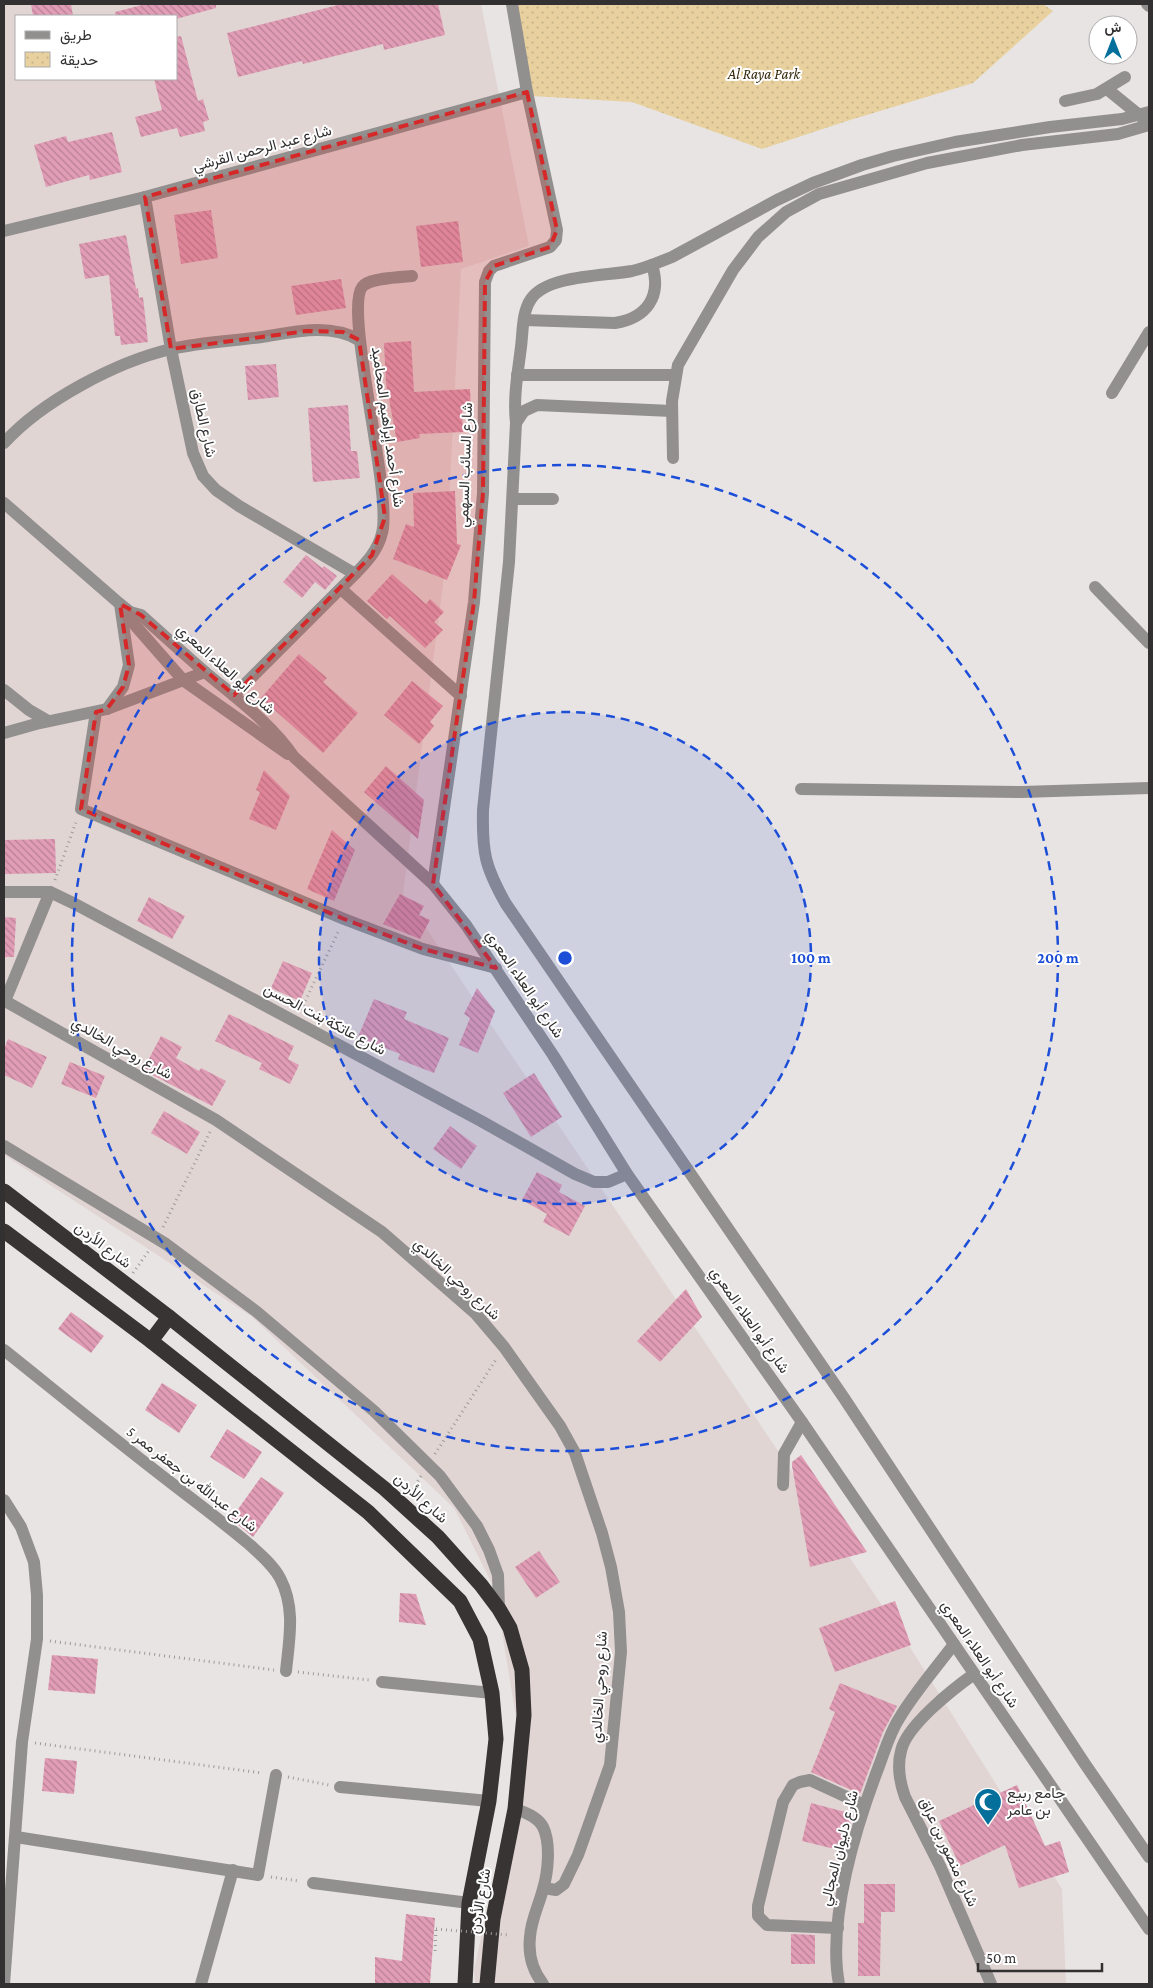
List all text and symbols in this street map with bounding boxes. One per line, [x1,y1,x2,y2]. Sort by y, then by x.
legend [15,15,178,80]
north arrow [1088,15,1138,65]
text: ش [1105,19,1122,36]
text: طريق [60,27,92,45]
text: حديقة [60,52,98,69]
park label: Al Raya Park [727,66,802,83]
street label: شارع عبد الرحمن القرشي [191,122,335,179]
street label: شارع أحمد إبراهيم المحاميد [366,346,407,509]
street label: شارع الطارق [185,387,220,460]
street label: شارع السائب السهمي [455,402,480,528]
street label: شارع أبو العلاء المعري [170,621,278,721]
street label: شارع أبو العلاء المعري [479,927,567,1044]
centre of rings [556,949,574,967]
text: 100 m [791,950,831,966]
text: 200 m [1037,950,1079,966]
street label: شارع عاتكة بنت الحسن [260,980,389,1061]
street label: شارع روحي الخالدي [67,1014,175,1087]
street label: شارع الأردن [70,1218,135,1274]
street label: شارع روحي الخالدي [407,1235,504,1327]
street label: شارع أبو العلاء المعري [703,1264,793,1379]
street label: شارع عبدالله بن جعفر ممر 5 [122,1422,261,1537]
street label: شارع الأردن [389,1469,452,1528]
street label: شارع أبو العلاء المعري [934,1597,1022,1714]
street label: شارع روحي الخالدي [588,1630,615,1744]
place label: جامع ربيع بن عامر [1006,1785,1065,1820]
mosque icon: جامع ربيع بن عامر [973,1787,1003,1826]
street label: شارع دليوان المجالي [817,1788,866,1909]
street label: شارع منصور بن عراق [914,1795,981,1910]
street label: شارع الأردن [465,1867,497,1936]
scale bar [978,1940,1102,1972]
text: 50 m [986,1950,1016,1966]

